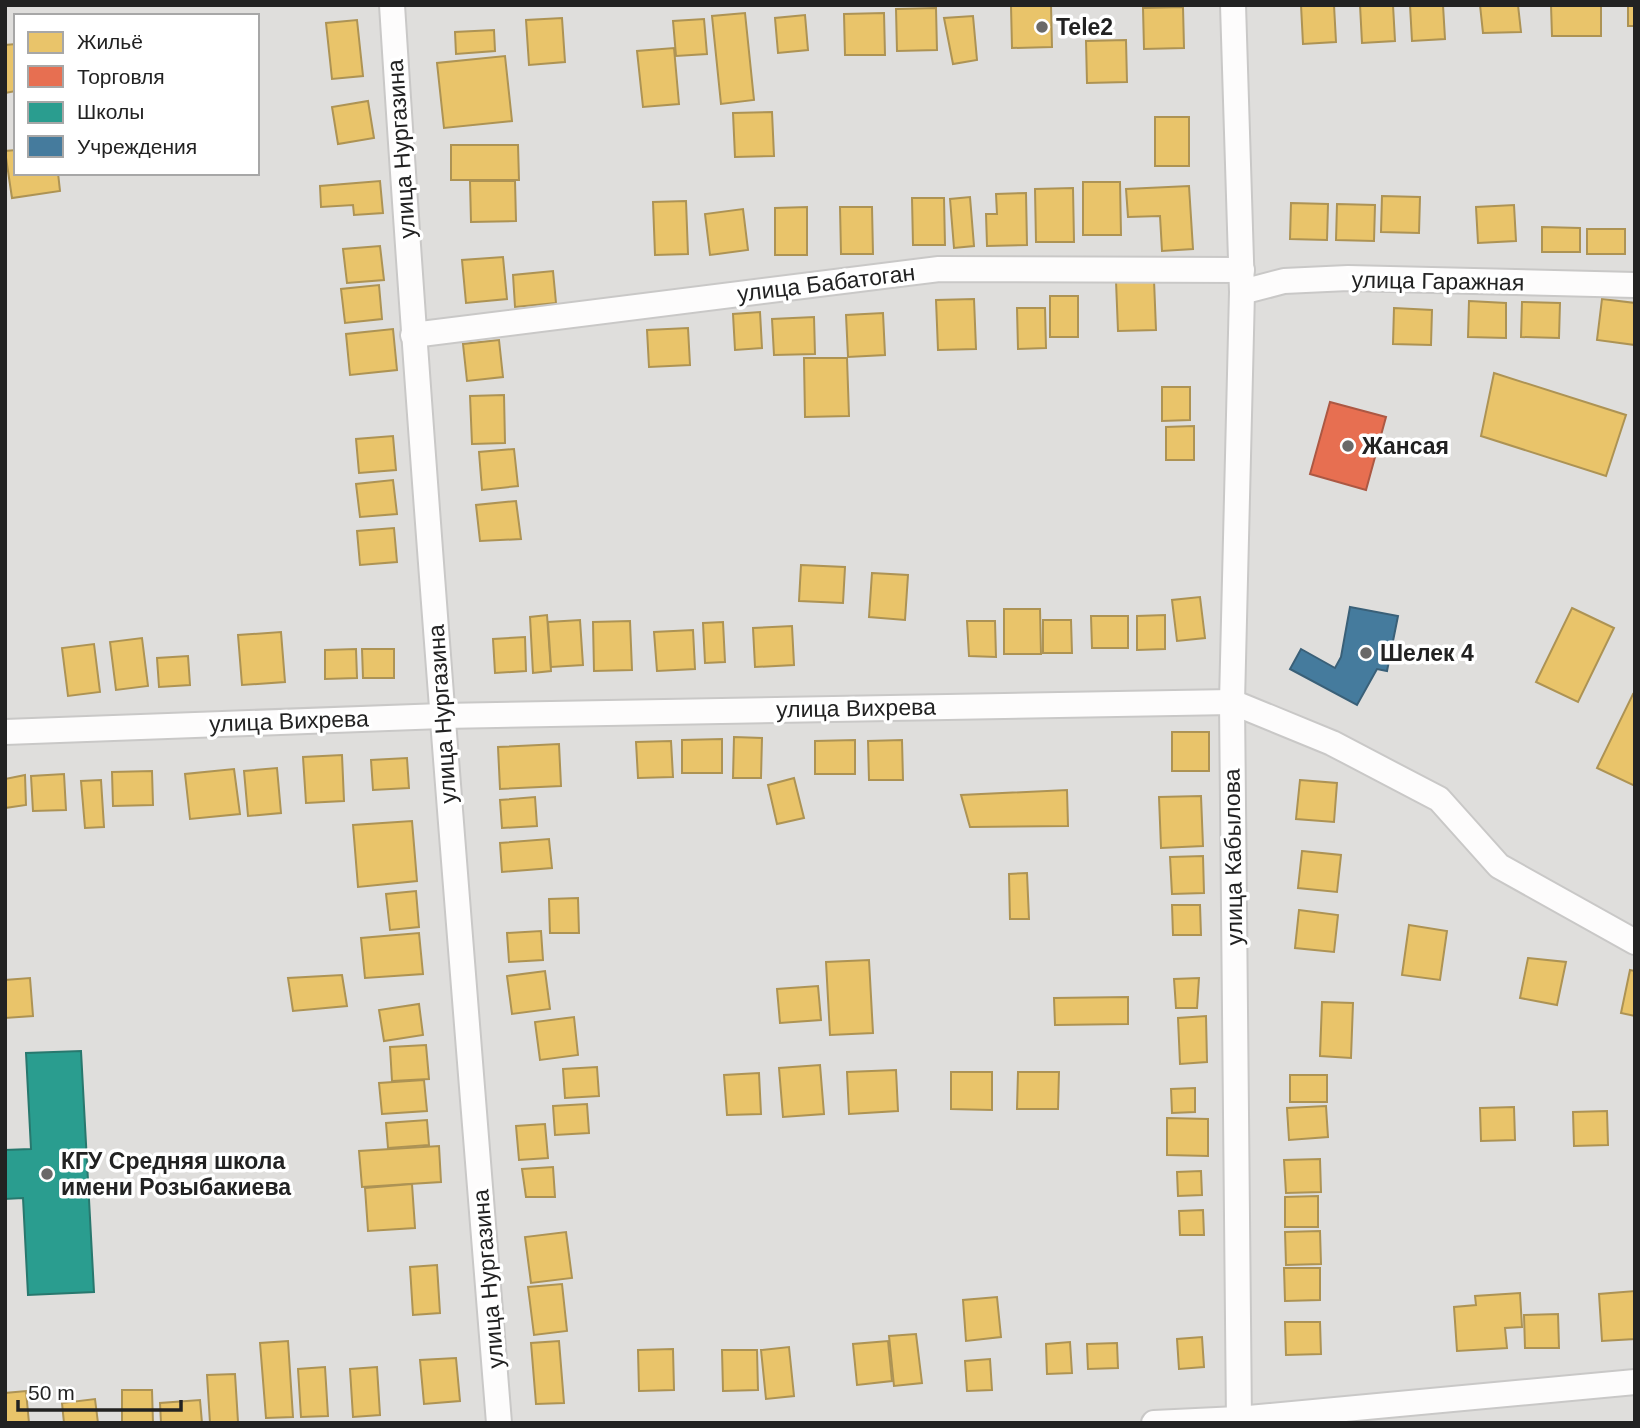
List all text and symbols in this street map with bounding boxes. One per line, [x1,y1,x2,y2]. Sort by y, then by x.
legend [14,14,259,175]
place label: Tele2 [1056,14,1113,40]
marker: Tele2 [1034,19,1050,35]
text: Жильё [77,30,143,53]
street label: улица Нургазина [382,58,420,239]
text: Торговля [77,65,165,88]
text: Школы [77,100,144,123]
text: Учреждения [77,135,197,158]
street label: улица Бабатоган [736,259,916,307]
street label: улица Гаражная [1352,266,1524,296]
place label: Жансая [1361,433,1449,459]
marker: Жансая [1340,438,1356,454]
street label: улица Нургазина [423,623,461,804]
place label: Шелек 4 [1380,640,1474,666]
marker: Шелек 4 [1358,645,1374,661]
street label: улица Вихрева [776,694,936,722]
street label: улица Вихрева [209,705,369,737]
street label: улица Кабылова [1218,768,1248,946]
place label: КГУ Средняя школа имени Розыбакиева [61,1148,291,1200]
marker: КГУ Средняя школа имени Розыбакиева [39,1166,55,1182]
street label: улица Нургазина [467,1188,509,1370]
scale bar [18,1368,180,1412]
text: 50 m [28,1381,75,1404]

